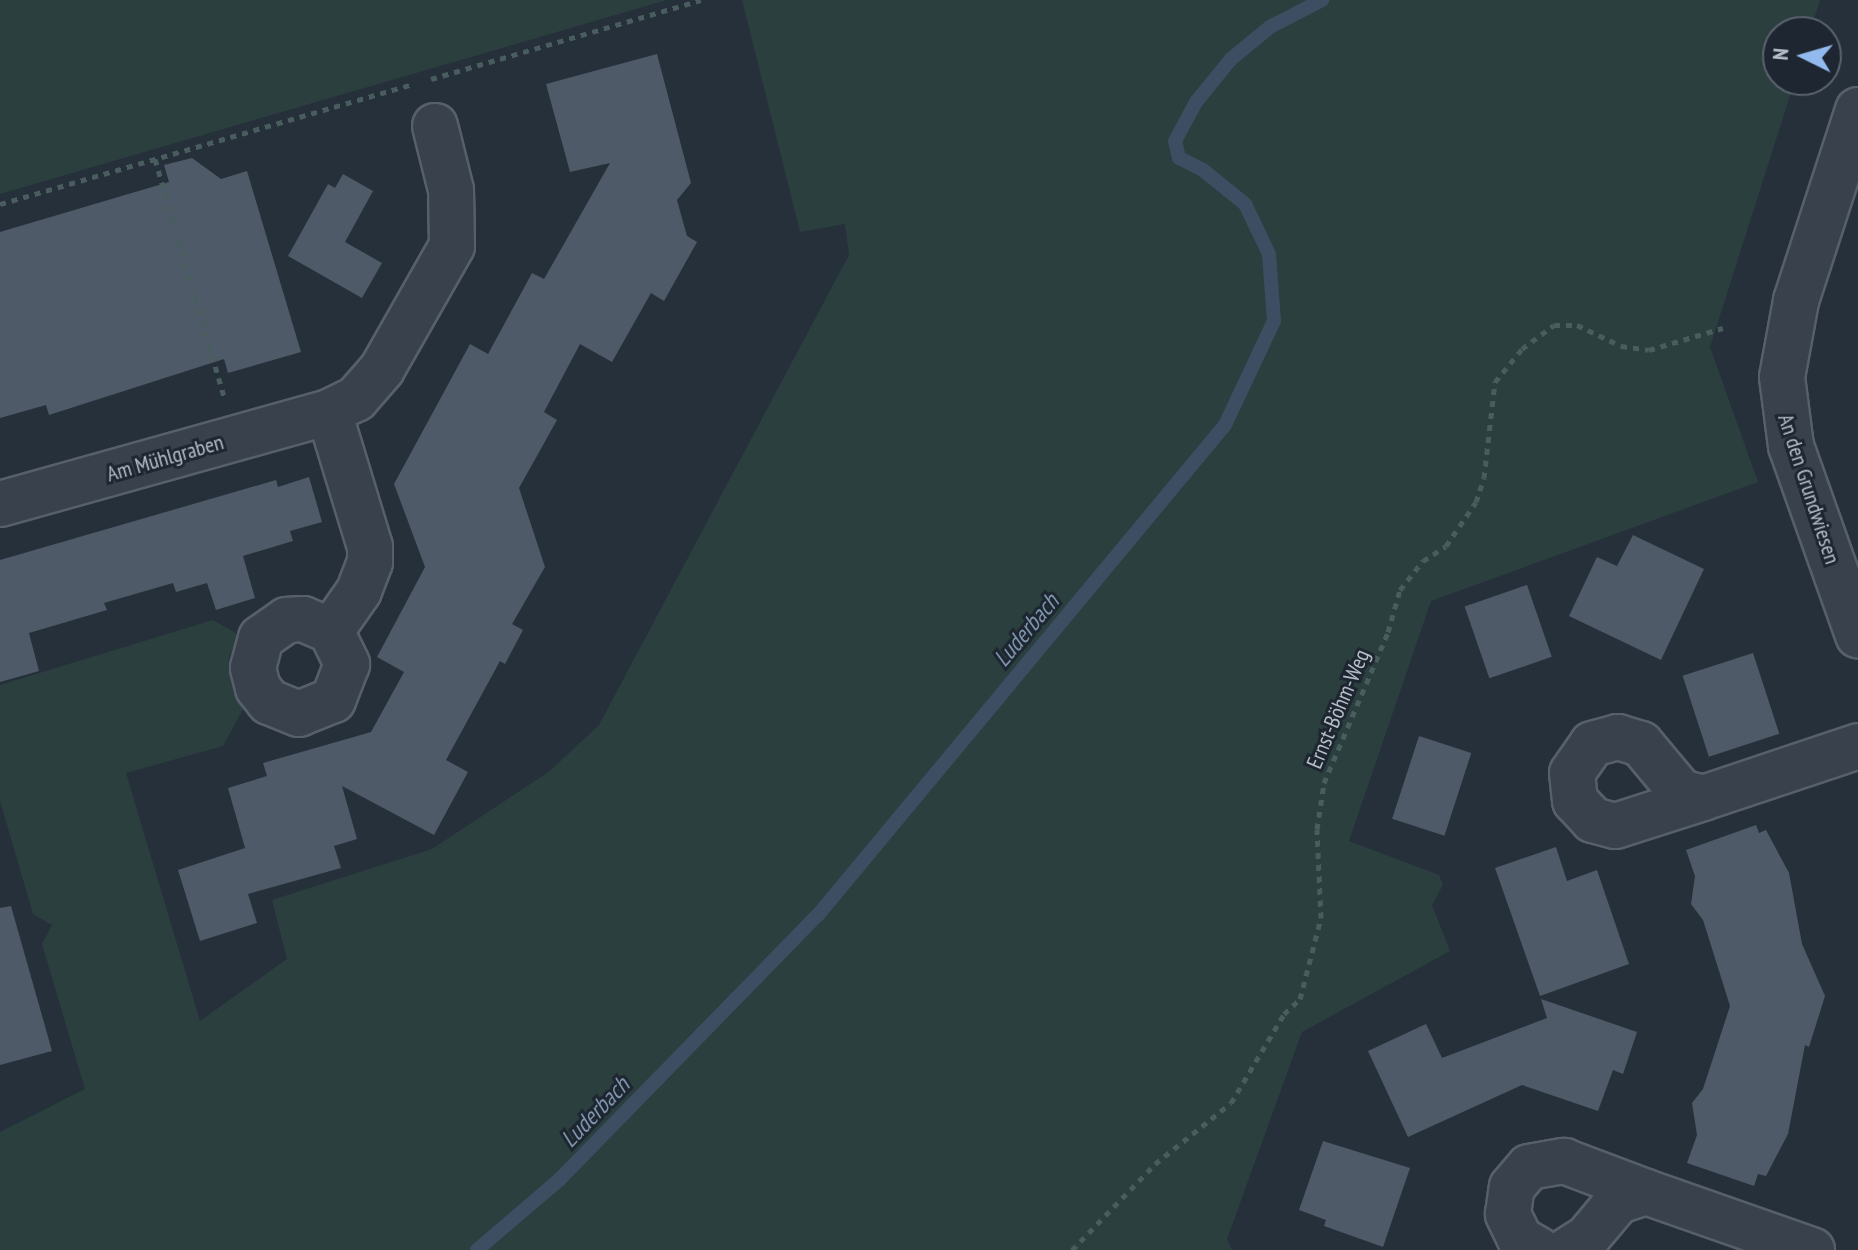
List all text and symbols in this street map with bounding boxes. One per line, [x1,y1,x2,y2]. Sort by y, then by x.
north arrow [1762,16,1842,96]
text: N [1766,47,1795,61]
street label: An den Grundwiesen [1772,411,1846,567]
street label: Am Mühlgraben [104,429,226,487]
water label: Luderbach [987,588,1065,672]
street label: Ernst-Böhm-Weg [1301,645,1375,773]
water label: Luderbach [555,1071,635,1153]

